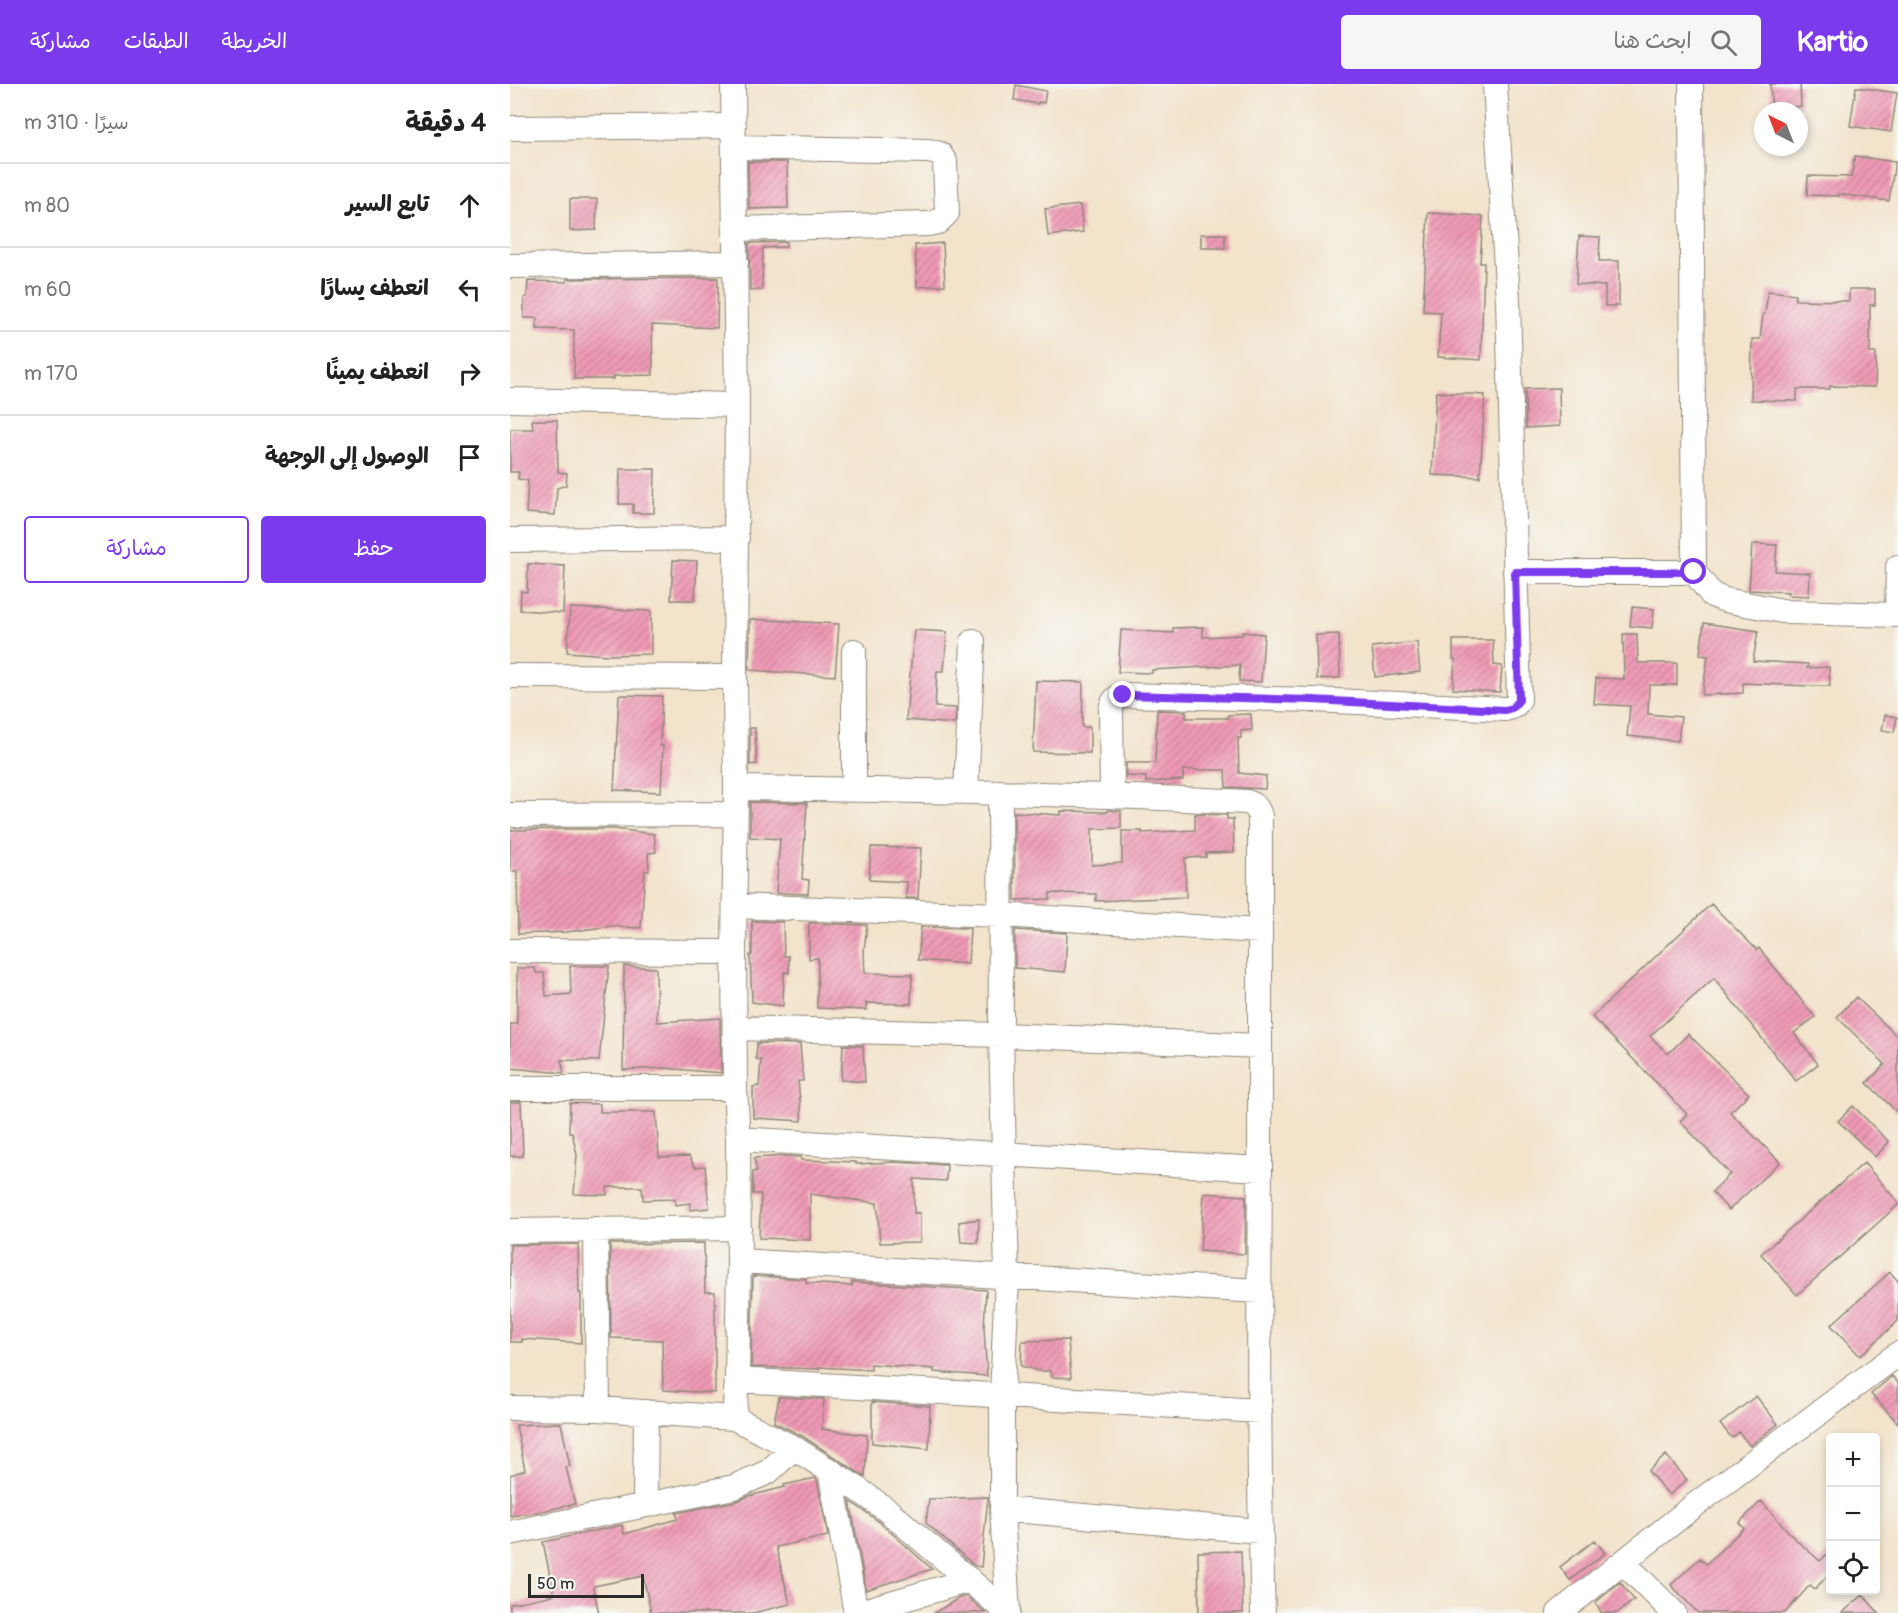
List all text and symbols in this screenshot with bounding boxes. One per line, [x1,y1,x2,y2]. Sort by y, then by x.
search box [1341,15,1761,69]
text: Kartio [1797,25,1868,60]
icon: search [1707,26,1740,59]
text: ابحث هنا [1613,27,1692,55]
text: مشاركة [30,28,91,55]
text: الطبقات [124,28,189,55]
text: الخريطة [222,28,287,55]
north arrow [1754,102,1808,156]
text: 4 دقيقة [405,107,486,139]
text: سيرًا · 310 m [24,110,129,135]
icon: ahead [453,189,486,222]
text: تابع السير [346,190,429,218]
text: 80 m [24,193,70,218]
icon: left [453,273,486,306]
text: انعطف يسارًا [320,274,429,302]
text: 60 m [24,277,71,302]
icon: right [453,357,486,390]
text: انعطف يمينًا [326,358,429,386]
text: 170 m [24,361,78,386]
icon: arrive [453,441,486,474]
text: الوصول إلى الوجهة [265,442,429,470]
button: مشاركة [24,516,249,583]
button: حفظ [261,516,486,583]
route start [1680,558,1706,584]
route end [1109,681,1135,707]
map controls [1826,1433,1880,1595]
button: + [1826,1433,1880,1487]
button: − [1826,1487,1880,1541]
button: locate [1826,1541,1880,1595]
scale bar [528,1571,644,1598]
text: 50 m [537,1574,574,1594]

